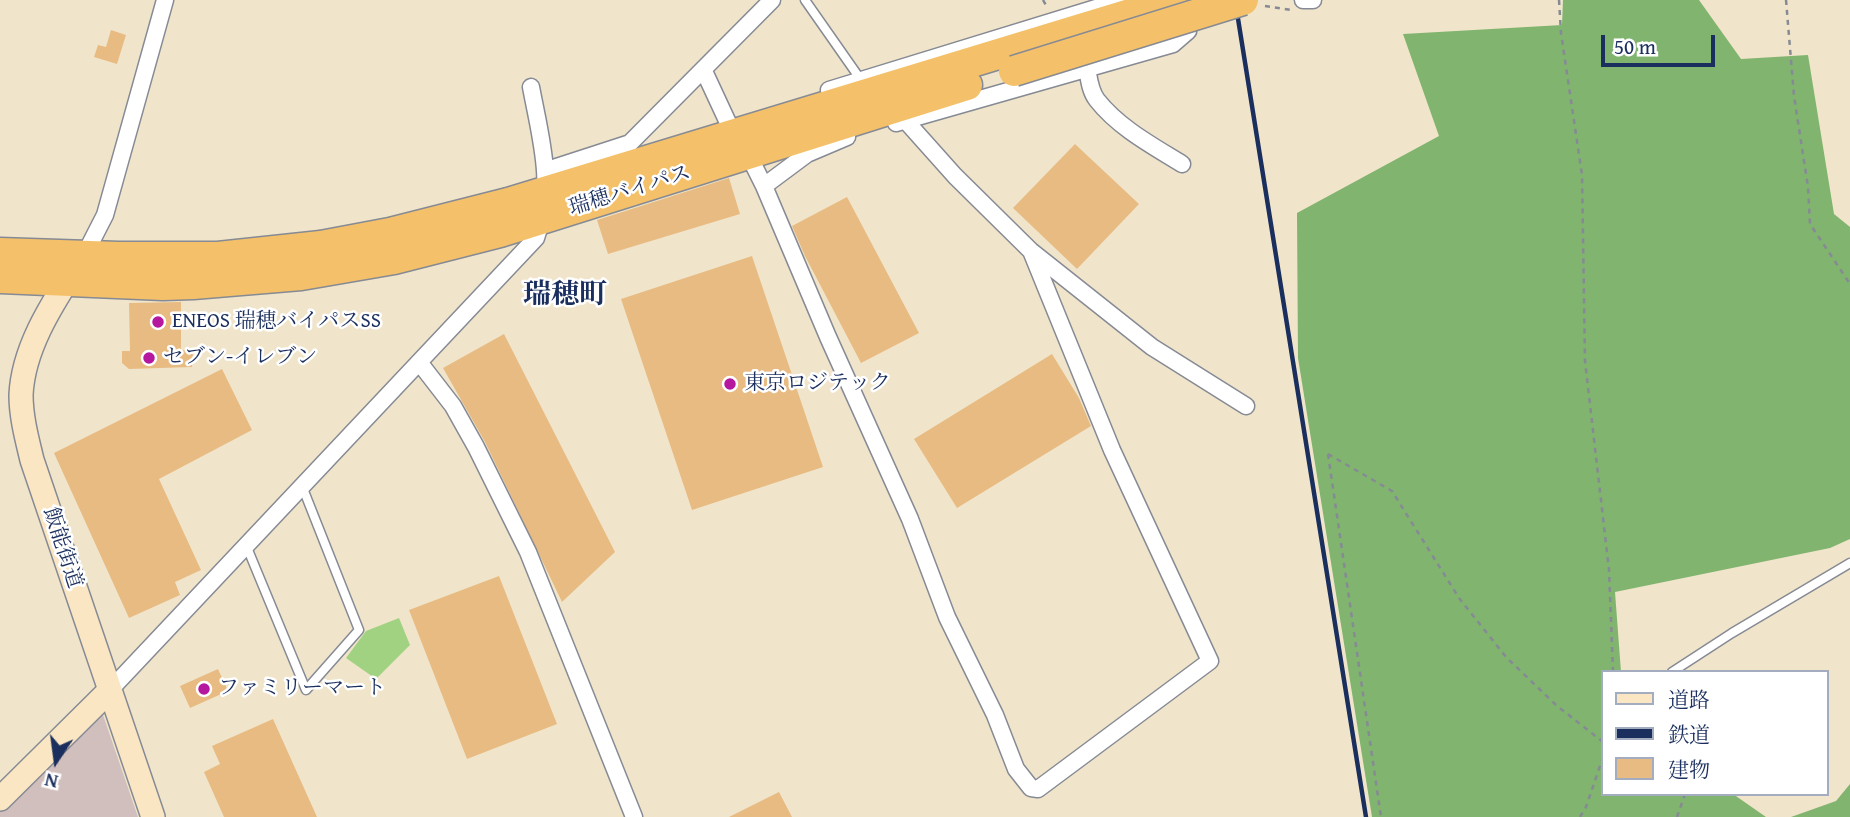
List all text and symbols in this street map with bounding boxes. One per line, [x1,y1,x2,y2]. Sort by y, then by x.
scale bar [1605,21,1719,65]
text: 50 m [1614,31,1656,62]
street label: 瑞穂バイパス [566,161,694,221]
district label: 瑞穂町 [523,279,607,313]
place label: ENEOS 瑞穂バイパスSS [172,309,381,335]
marker: ENEOS 瑞穂バイパスSS [150,314,166,330]
place label: セブン-イレブン [163,345,317,371]
marker: セブン-イレブン [141,350,157,366]
place label: 東京ロジテック [744,371,891,397]
marker: 東京ロジテック [722,376,738,392]
street label: 飯能街道 [37,504,87,592]
legend [1602,670,1829,796]
place label: ファミリーマート [218,676,386,702]
marker: ファミリーマート [196,681,212,697]
text: 道路 [1668,684,1710,715]
text: 鉄道 [1668,719,1710,750]
north arrow [21,726,91,796]
text: 建物 [1668,754,1710,785]
text: N [42,766,61,797]

